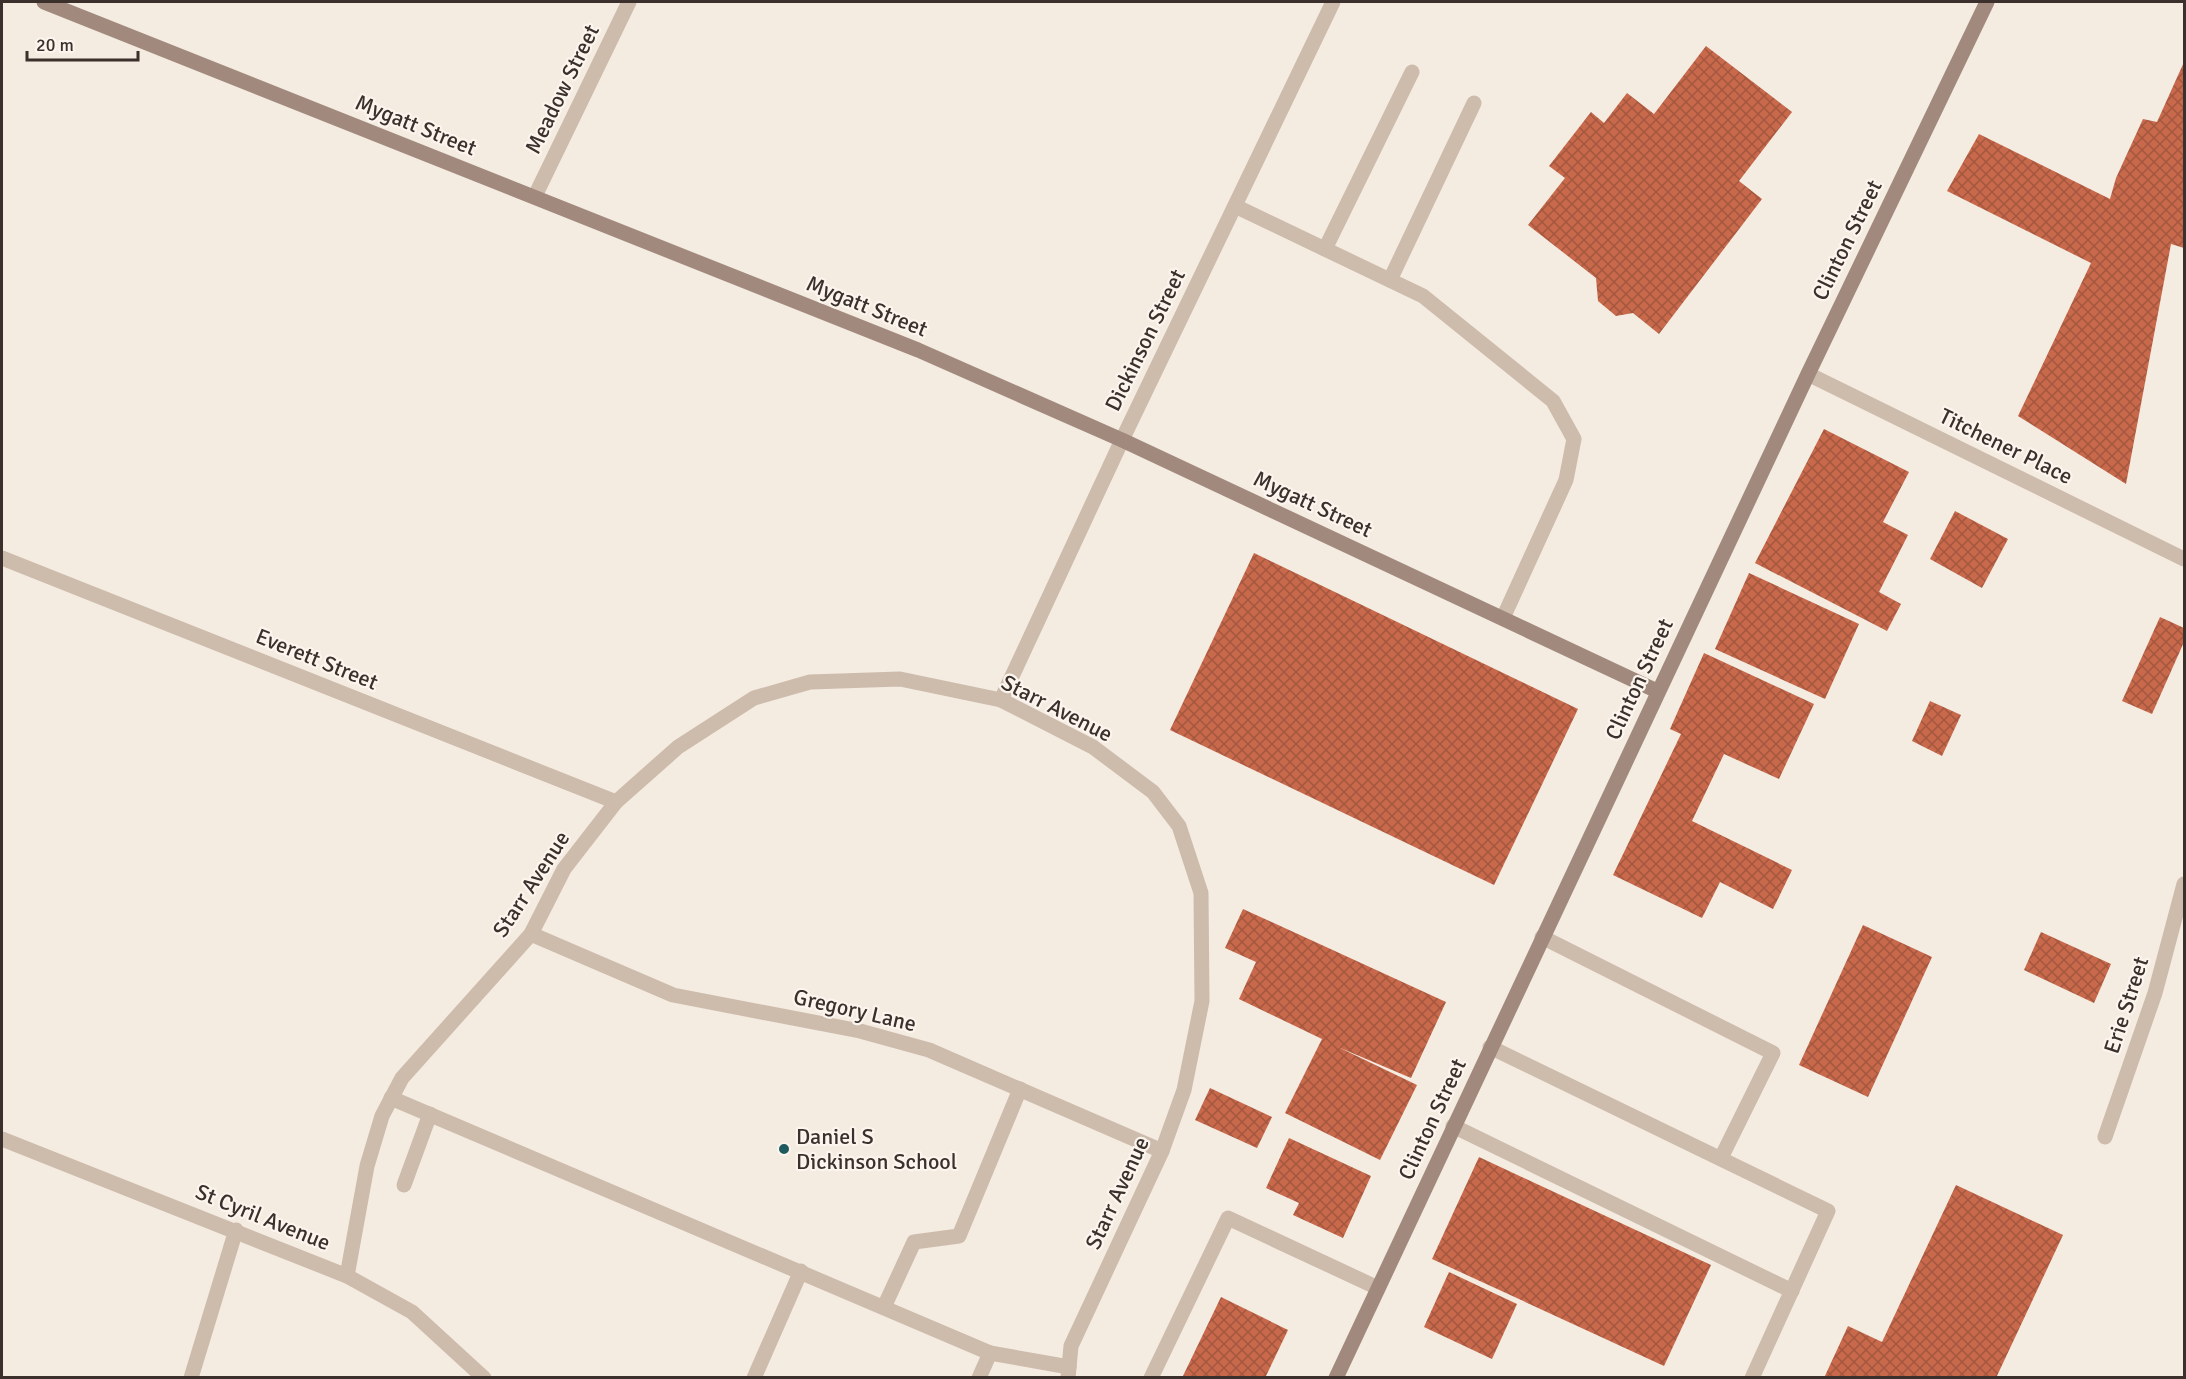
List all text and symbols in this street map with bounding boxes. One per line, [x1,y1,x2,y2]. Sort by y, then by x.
street label: Meadow Street [519,20,605,158]
scale bar [27,24,138,62]
text: 20 m [36,34,74,56]
street label: Mygatt Street [352,89,481,162]
street label: Clinton Street [1806,175,1888,305]
street label: Dickinson Street [1099,264,1191,415]
street label: Mygatt Street [803,270,932,343]
street label: Titchener Place [1935,402,2077,490]
street label: Mygatt Street [1249,465,1377,543]
street label: Clinton Street [1599,614,1679,744]
street label: Everett Street [252,622,382,696]
street label: Starr Avenue [997,669,1117,747]
street label: Starr Avenue [487,826,575,942]
street label: Erie Street [2098,953,2154,1057]
street label: Gregory Lane [791,983,919,1037]
street label: Clinton Street [1392,1054,1472,1184]
place label: Daniel S Dickinson School [796,1123,957,1175]
street label: Starr Avenue [1079,1132,1155,1254]
marker: Daniel S Dickinson School [777,1142,791,1156]
street label: St Cyril Avenue [192,1178,334,1256]

